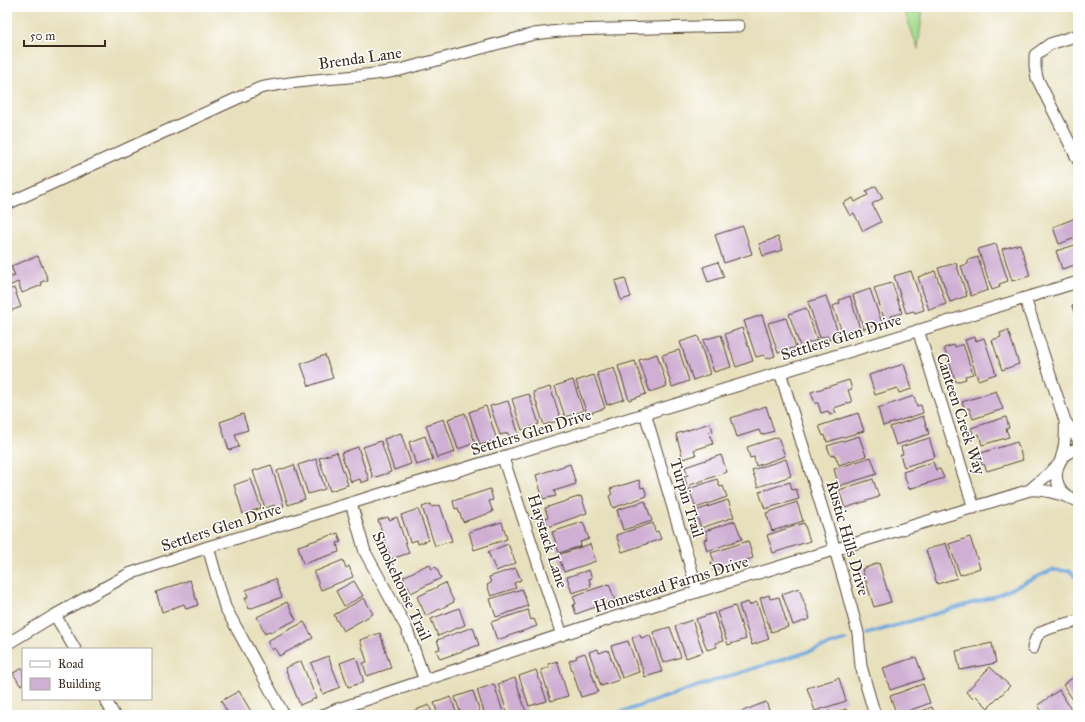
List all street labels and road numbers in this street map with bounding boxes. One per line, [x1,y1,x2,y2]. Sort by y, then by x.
street label: Brenda Lane [317,43,403,73]
street label: Settlers Glen Drive [778,310,904,364]
street label: Canteen Creek Way [932,351,990,478]
street label: Settlers Glen Drive [468,405,594,459]
street label: Turpin Trail [666,456,708,541]
street label: Rustic Hills Drive [822,478,874,598]
street label: Haystack Lane [524,492,572,591]
street label: Settlers Glen Drive [159,499,284,555]
street label: Smokehouse Trail [368,528,436,644]
street label: Homestead Farms Drive [591,551,751,617]

